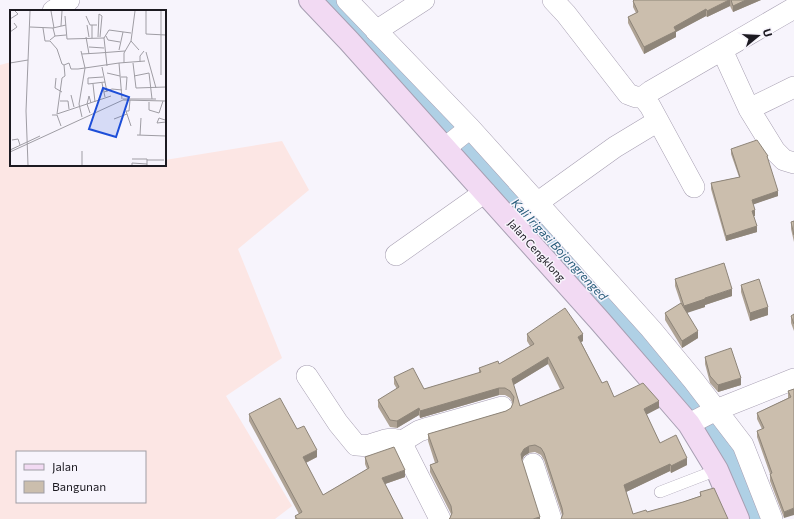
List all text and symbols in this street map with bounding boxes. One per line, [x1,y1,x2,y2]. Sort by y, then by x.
inset map [10,10,166,166]
north arrow [738,16,778,56]
text: U [761,27,775,39]
water label: Kali Irigasi Bojongrenged [509,195,611,303]
street label: Jalan Cengklong [505,216,568,284]
legend [16,451,146,503]
text: Jalan [52,459,78,474]
text: Bangunan [52,479,106,493]

